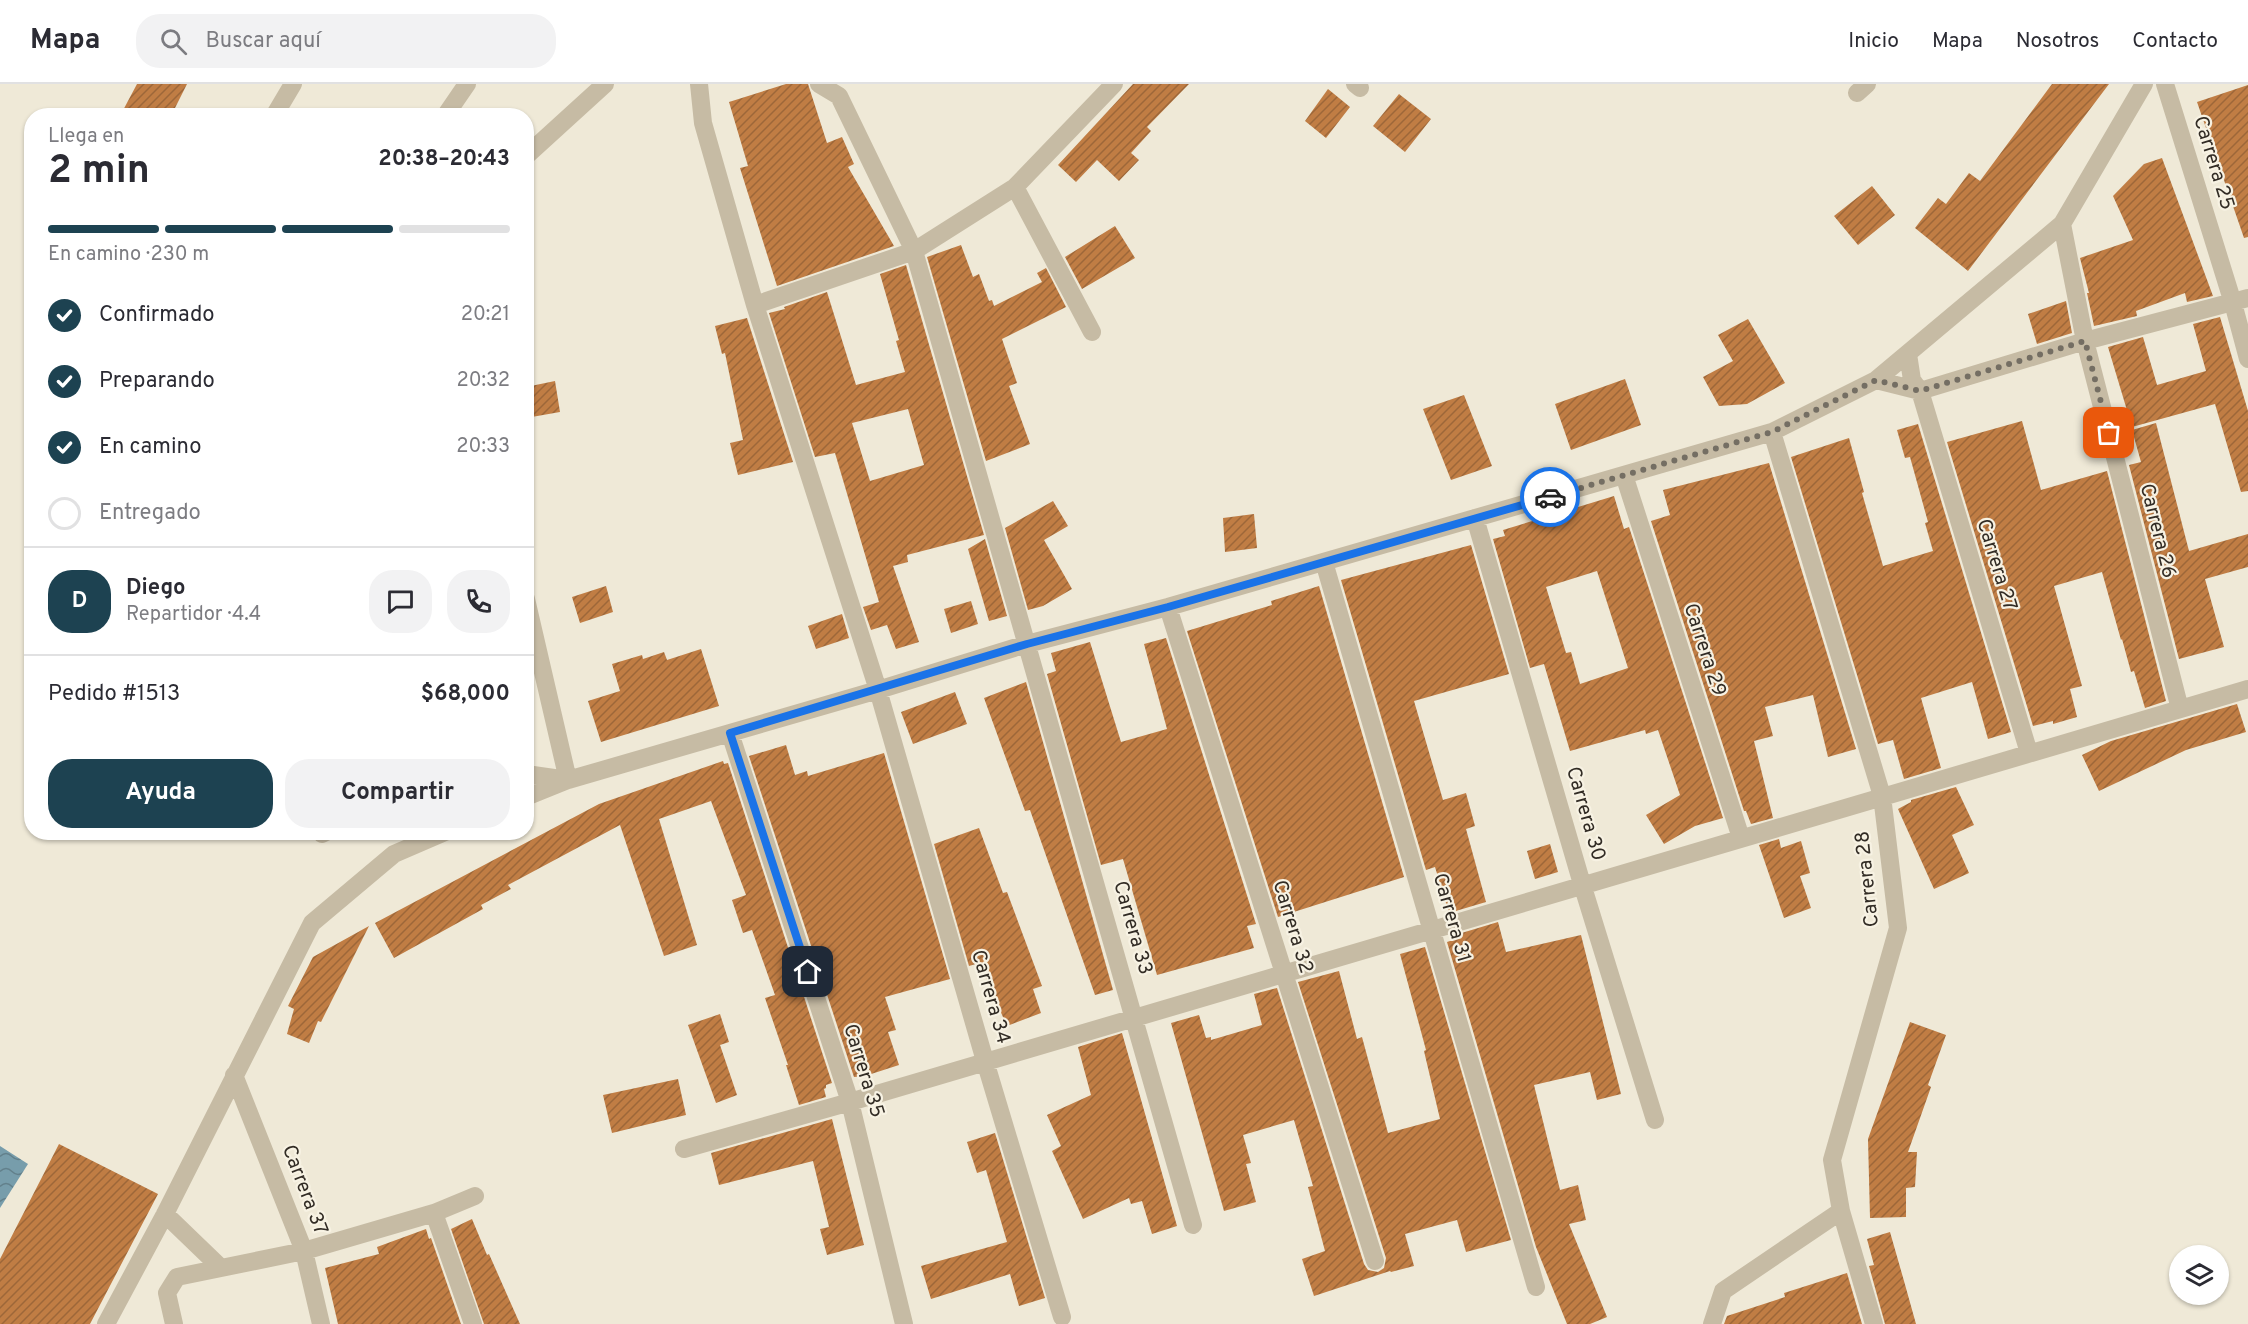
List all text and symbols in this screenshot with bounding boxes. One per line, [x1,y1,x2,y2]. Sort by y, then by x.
search box [136,14,556,68]
text: Mapa [30,23,100,59]
icon: search [157,25,190,58]
text: Buscar aquí [205,28,321,55]
text: Inicio [1848,28,1899,55]
text: Mapa [1932,28,1983,55]
text: Nosotros [2016,28,2099,55]
text: Contacto [2132,28,2218,55]
street label: Carrera 25 [2186,113,2240,213]
text: Llega en [48,124,124,150]
text: 20:38–20:43 [378,146,510,173]
text: 2 min [48,148,150,197]
text: En camino · 230 m [48,242,209,268]
icon: check [48,299,81,332]
text: Confirmado [99,302,215,329]
text: 20:21 [461,302,510,328]
icon: check [48,365,81,398]
text: Preparando [99,368,215,395]
text: 20:32 [457,368,510,394]
pin [2083,407,2134,458]
icon: bag [2092,416,2125,449]
icon: check [48,431,81,464]
text: En camino [99,434,201,461]
text: 20:33 [456,434,510,460]
courier [1520,467,1580,527]
icon: car [1534,481,1567,514]
street label: Carrera 26 [2133,481,2181,581]
text: Entregado [99,500,201,527]
street label: Carrera 27 [1970,516,2022,614]
button: chat [369,570,432,633]
button: phone [447,570,510,633]
text: Diego [126,575,185,602]
text: D [72,588,87,615]
street label: Carrera 29 [1677,600,1731,700]
text: Repartidor · 4.4 [126,602,261,628]
text: Pedido #1513 [48,681,180,708]
text: $68,000 [421,681,510,708]
button: Ayuda [48,759,273,828]
button: Compartir [285,759,510,828]
street label: Carrera 30 [1559,764,1611,864]
street label: Carrera 28 [1850,830,1886,928]
street label: Carrera 31 [1426,870,1476,966]
street label: Carrera 32 [1266,877,1318,977]
street label: Carrera 33 [1106,878,1158,978]
pin [782,946,833,997]
street label: Carrera 34 [964,947,1016,1047]
icon: home [791,955,824,988]
street label: Carrera 35 [836,1021,890,1121]
street label: Carrera 37 [275,1141,333,1239]
map controls [2169,1245,2229,1305]
button: layers [2169,1245,2229,1305]

